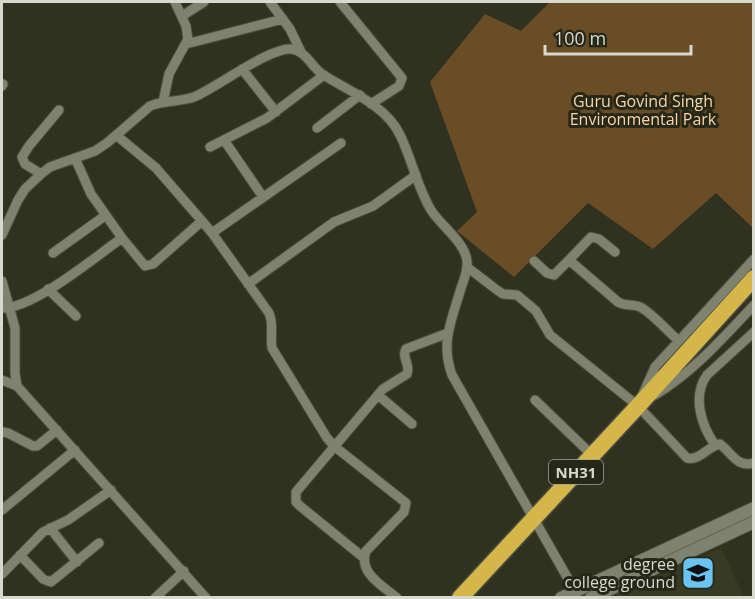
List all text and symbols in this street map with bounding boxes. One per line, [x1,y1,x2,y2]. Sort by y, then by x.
scale bar [545,18,690,56]
text: 100 m [554,26,606,50]
park label: Guru Govind Singh Environmental Park [570,90,717,130]
road number: NH31 [549,460,603,484]
place label: degree college ground [565,553,675,593]
school or university icon: degree college ground [680,555,716,591]

